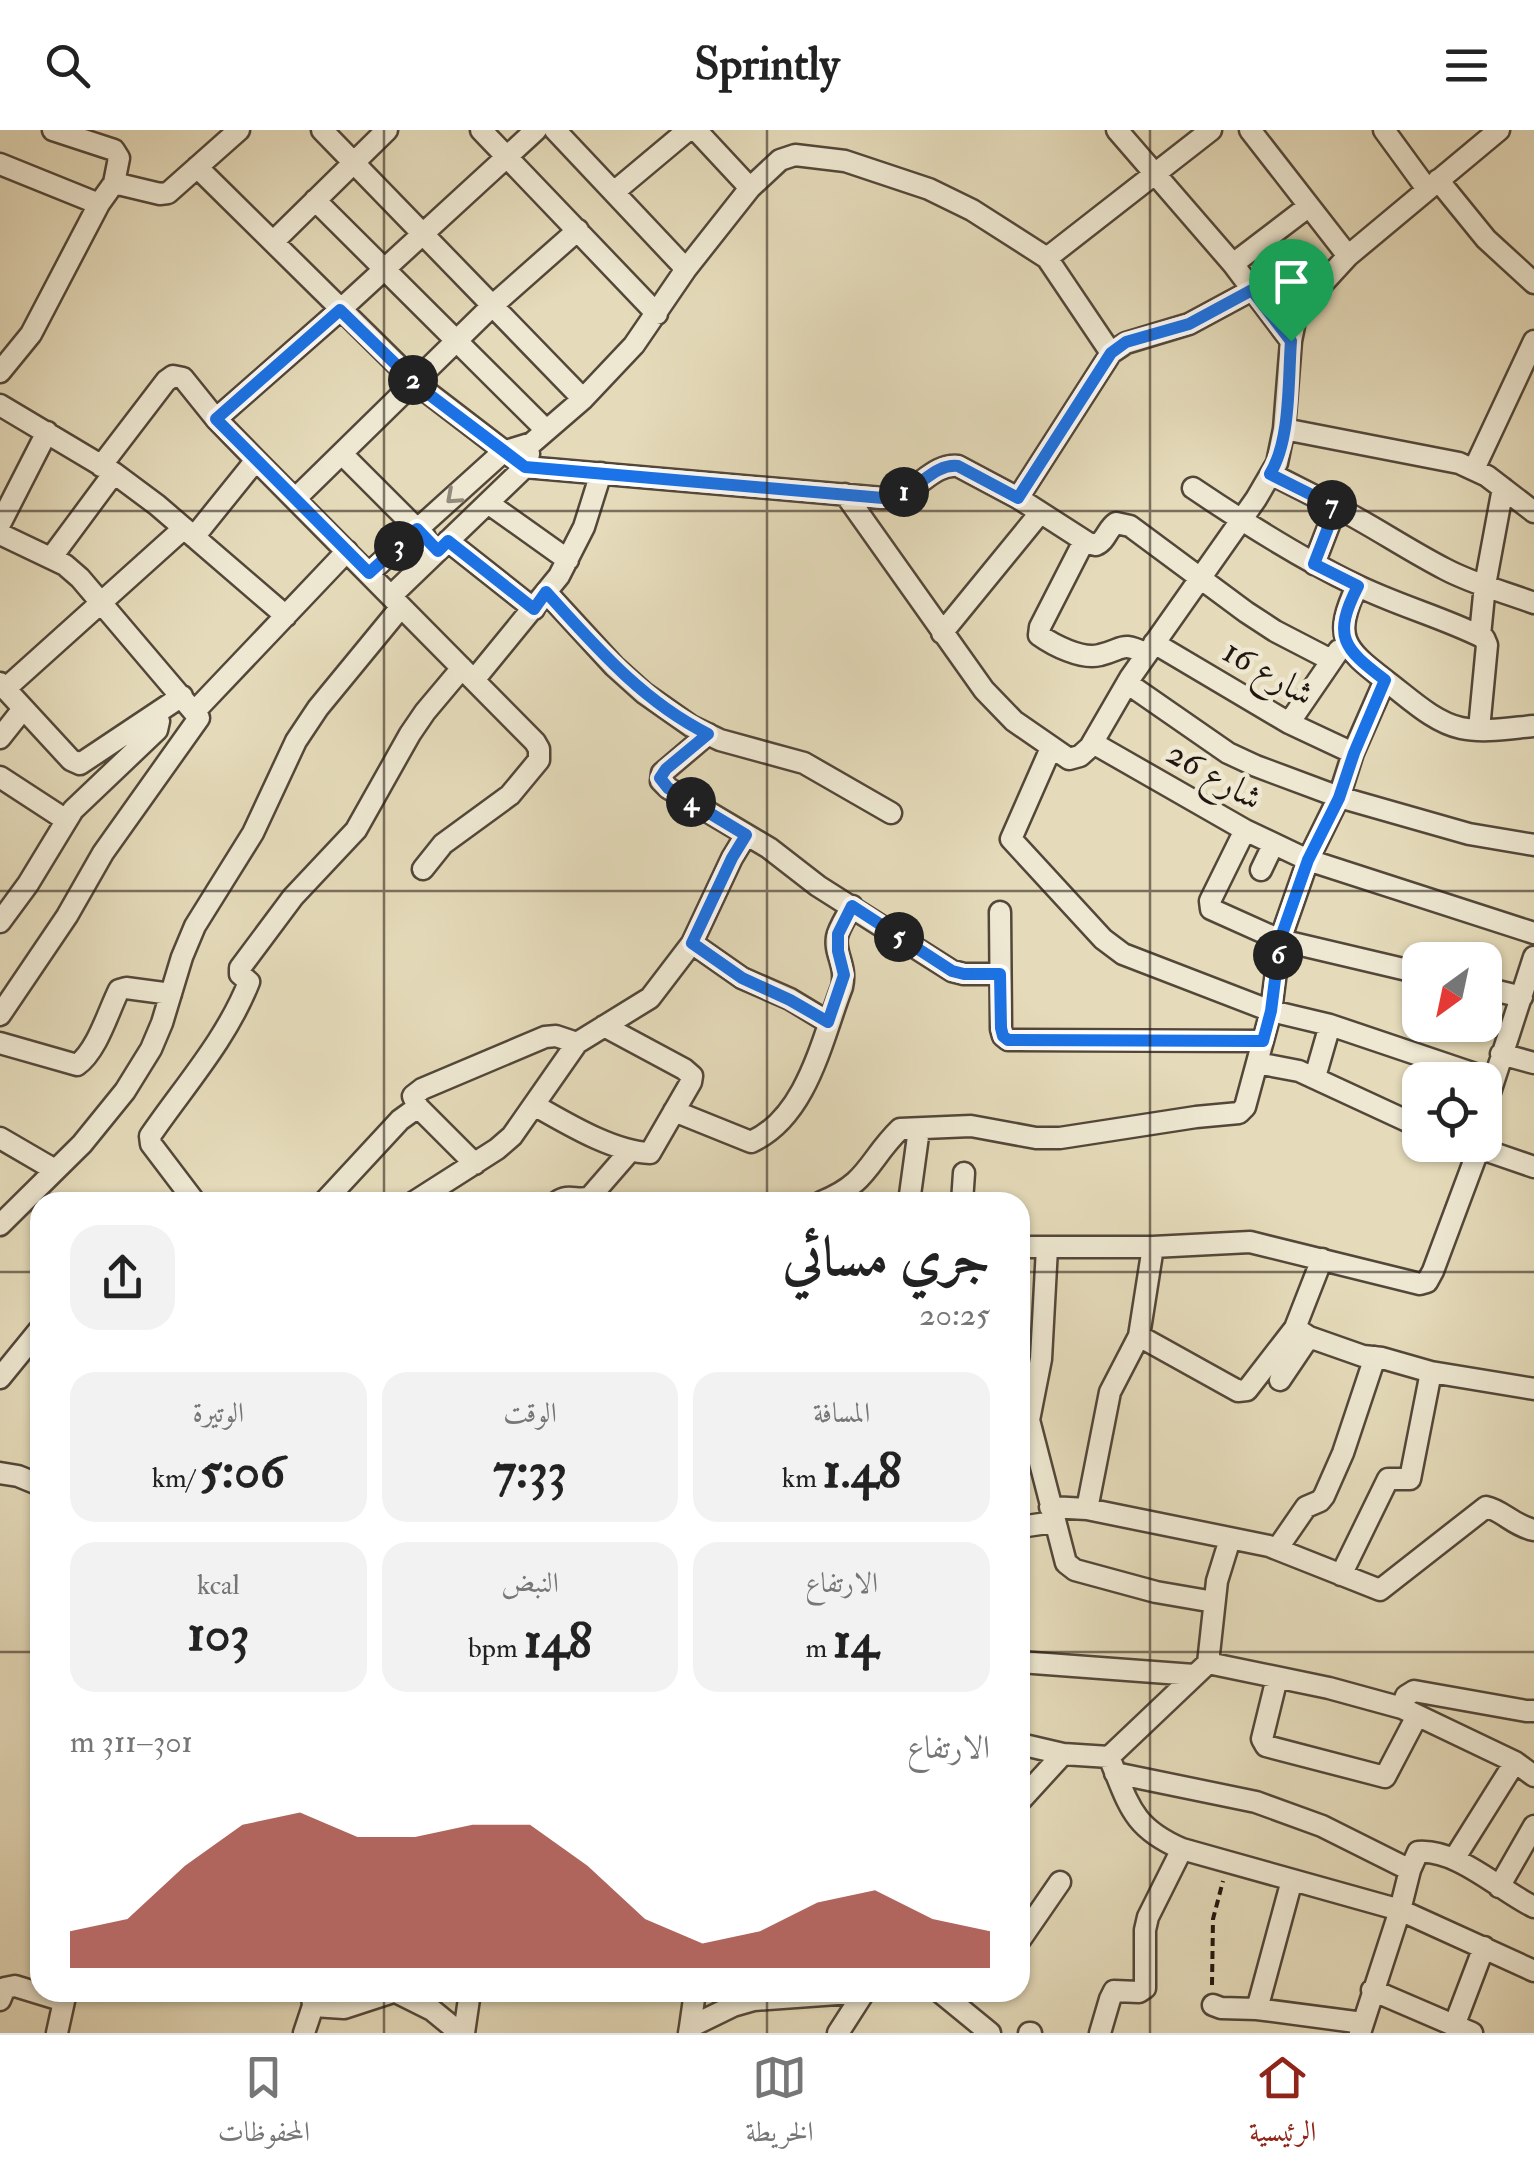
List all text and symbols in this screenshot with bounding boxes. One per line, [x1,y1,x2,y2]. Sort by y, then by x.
text: Sprintly [694,37,840,93]
icon: search [40,38,95,93]
icon: menu [1439,38,1494,93]
pin [1249,239,1334,342]
icon: arrive [1264,254,1319,309]
pin: 2 [388,355,438,405]
text: 2 [406,362,420,397]
pin: 1 [879,467,929,517]
text: 1 [899,474,909,509]
pin: 7 [1307,480,1357,530]
one-way arrow [446,485,465,503]
text: 7 [1326,487,1338,522]
pin: 3 [374,521,424,571]
text: 3 [394,528,404,563]
street label: شارع 16 [1212,629,1322,722]
street label: شارع 26 [1156,731,1270,826]
pin: 4 [666,777,716,827]
text: 4 [683,784,699,819]
pin: 5 [874,912,924,962]
text: 5 [893,919,905,954]
pin: 6 [1253,930,1303,980]
text: 6 [1271,937,1285,972]
north arrow [1402,942,1502,1042]
map controls [1402,942,1502,1162]
button: locate [1402,1062,1502,1162]
text: جري مسائي [783,1223,990,1292]
button: share [70,1225,175,1330]
text: 20:25 [919,1295,990,1335]
text: الوتيرة [193,1396,244,1431]
text: الوقت [503,1396,557,1431]
text: المسافة [813,1396,870,1431]
text: 5:06 [200,1440,285,1503]
text: 7:33 [493,1440,567,1503]
text: 1.48 [823,1440,902,1503]
text: /km [152,1461,200,1496]
text: km [782,1461,823,1496]
text: النبض [501,1566,559,1601]
text: الارتفاع [805,1566,878,1601]
text: kcal [197,1568,240,1603]
text: 103 [187,1603,250,1666]
text: 148 [524,1610,592,1673]
text: 14 [833,1610,878,1673]
text: bpm [468,1631,524,1666]
text: m [805,1631,833,1666]
text: 301–311 m [70,1722,193,1762]
text: الارتفاع [907,1728,990,1768]
tab: المحفوظات [218,2050,310,2159]
tab: الخريطة [745,2050,814,2159]
tab: الرئيسية [1249,2050,1316,2159]

